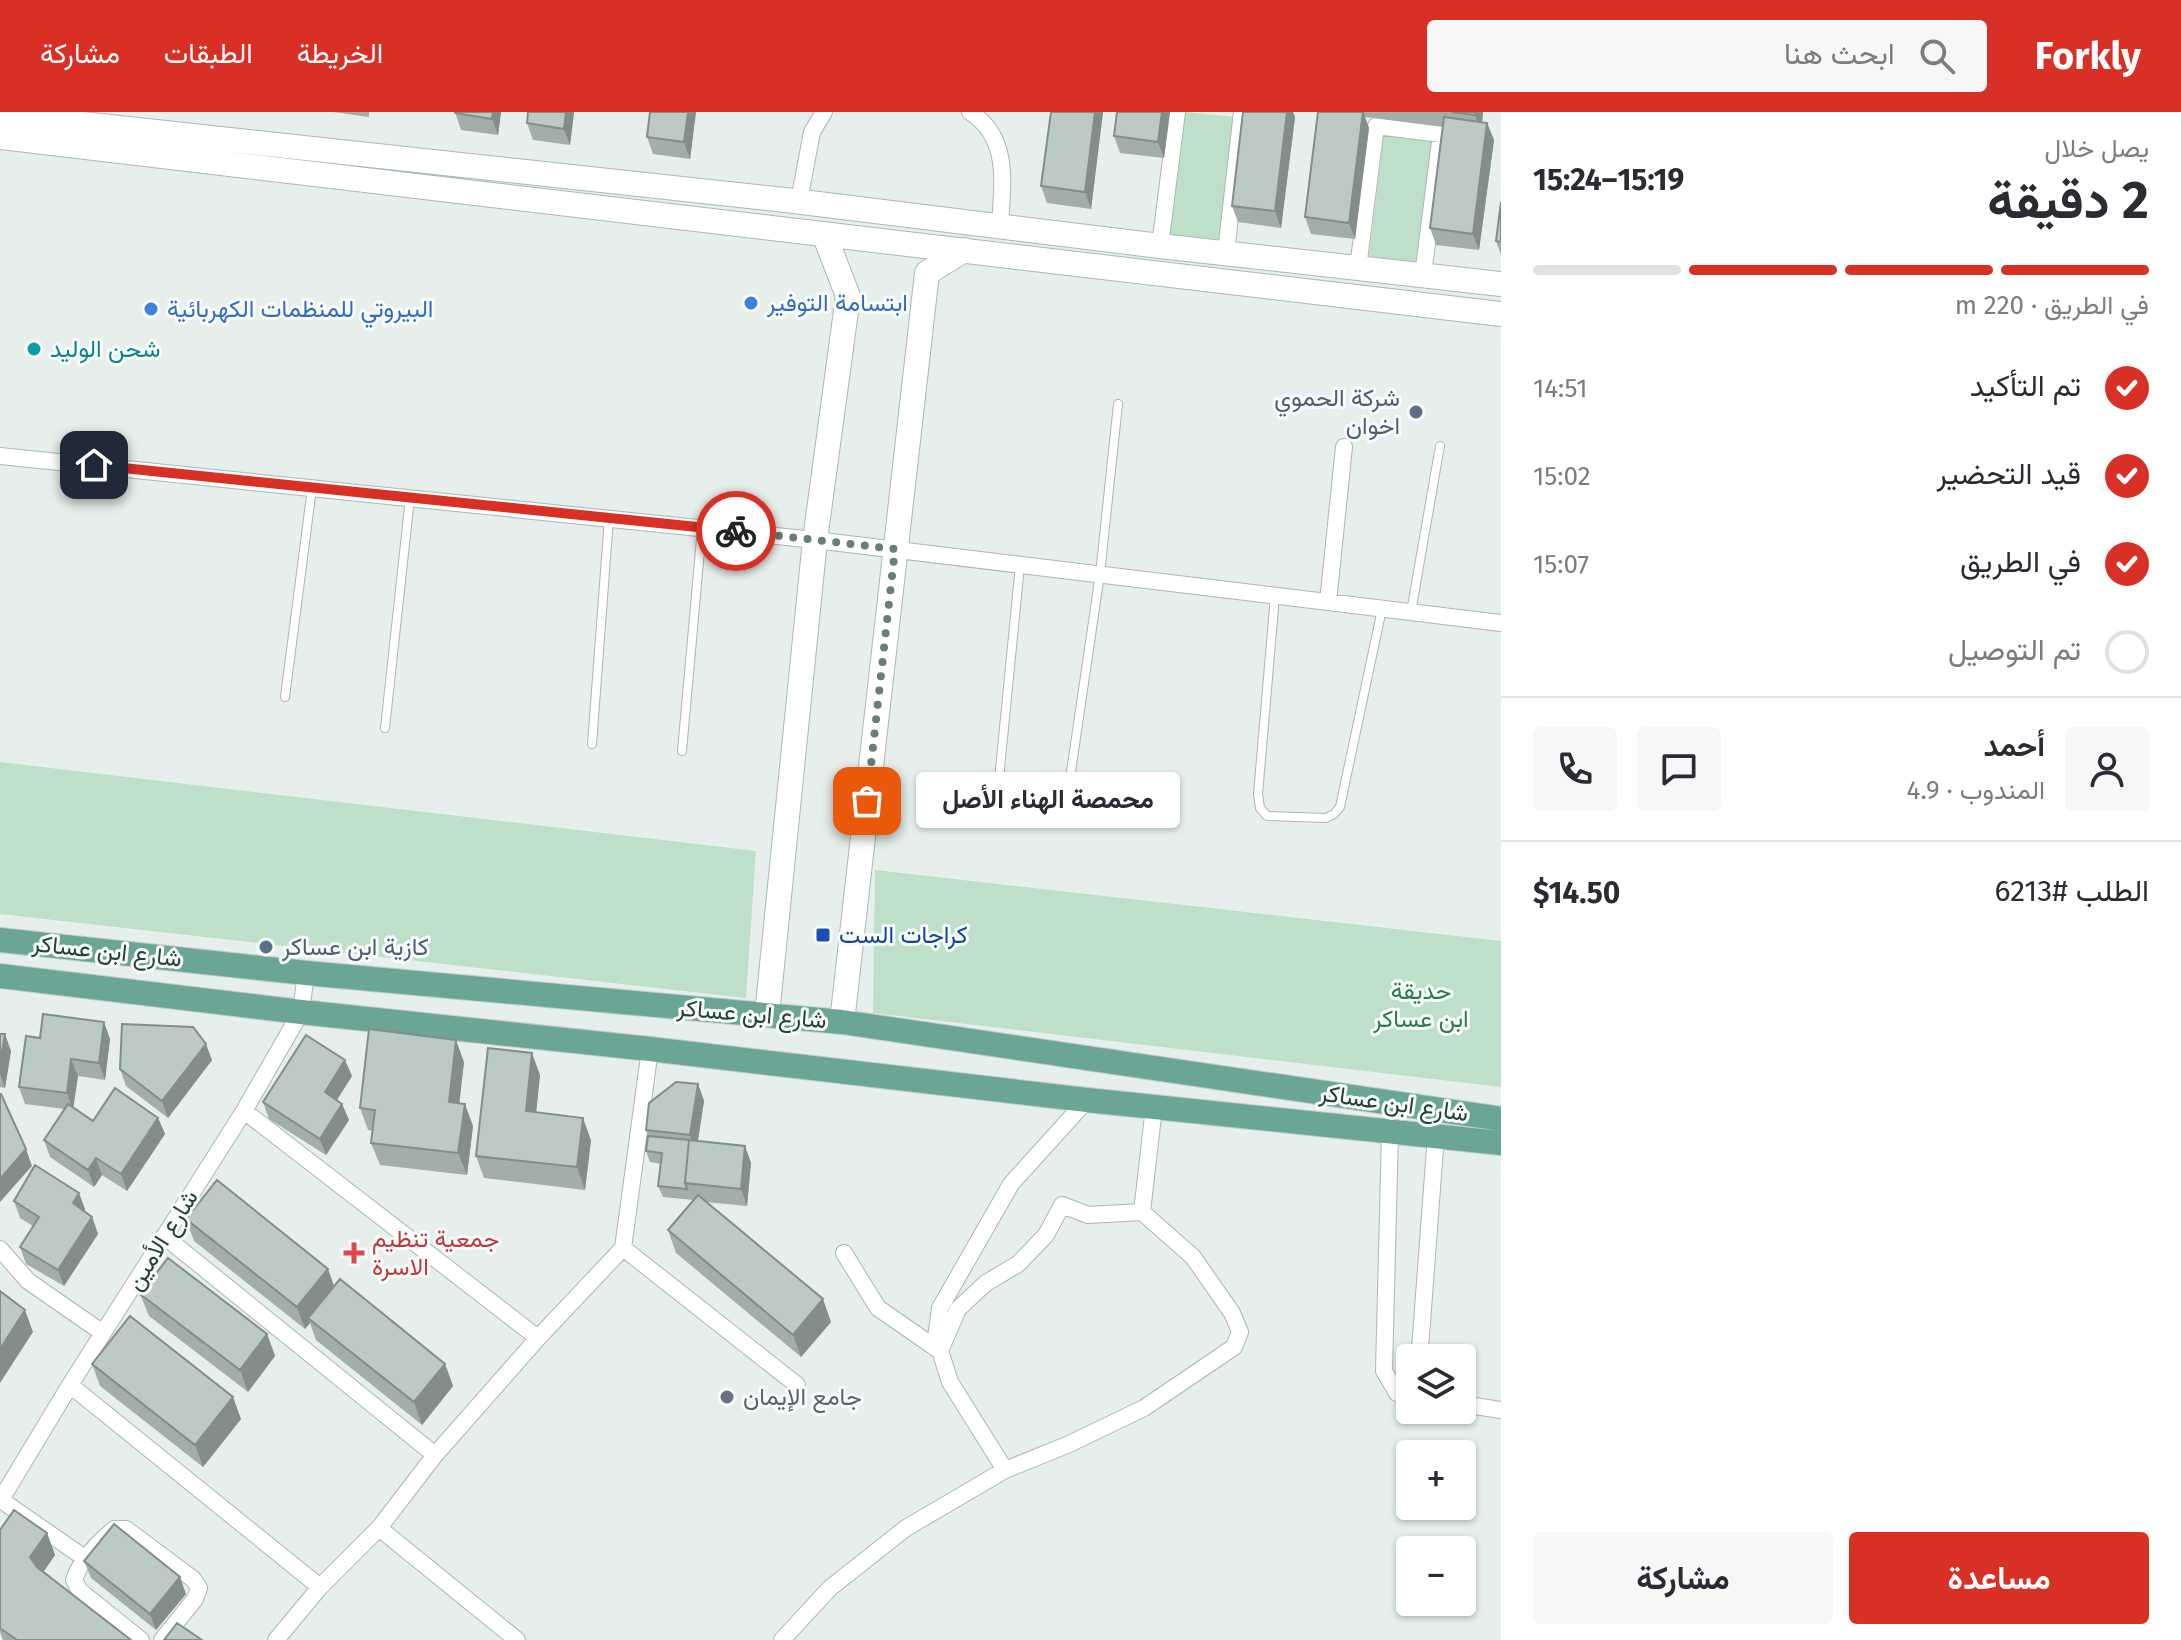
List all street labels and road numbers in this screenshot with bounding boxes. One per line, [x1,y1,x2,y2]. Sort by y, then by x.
street label: شارع ابن عساكر [30,929,183,975]
street label: شارع ابن عساكر [675,993,828,1036]
street label: شارع ابن عساكر [1317,1079,1470,1129]
street label: شارع الأمين [120,1184,206,1297]

